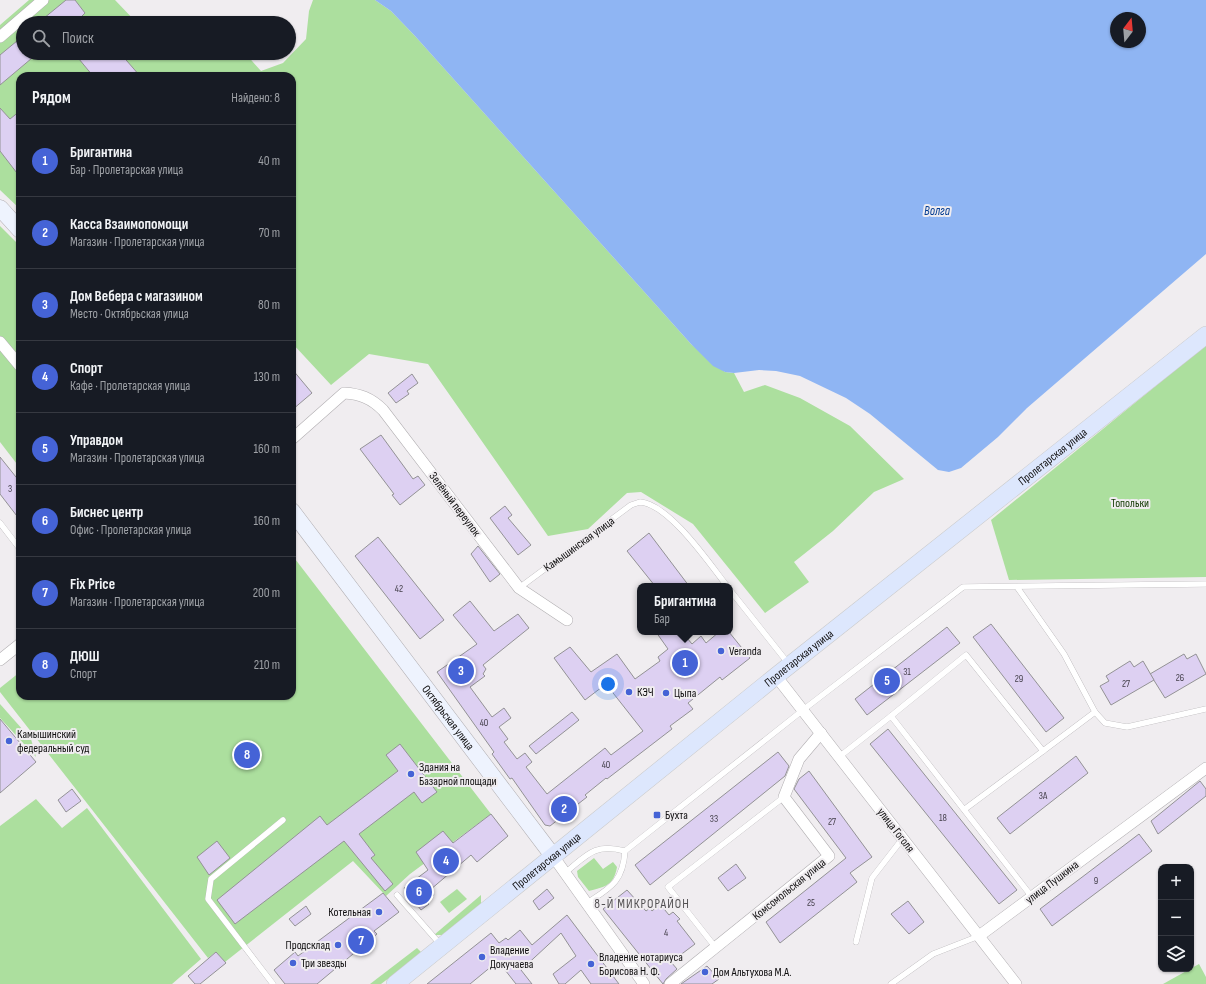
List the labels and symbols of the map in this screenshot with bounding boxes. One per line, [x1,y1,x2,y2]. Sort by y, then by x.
north arrow [1110,12,1146,48]
water label: Волга [924,203,951,219]
street label: Пролетарская улица [1015,425,1091,489]
street label: Зелёный переулок [426,469,484,540]
house number: 3 [8,483,12,495]
park label: Топольки [1111,496,1149,511]
street label: Камышинская улица [541,513,618,575]
house number: 42 [395,583,403,595]
street label: Пролетарская улица [762,626,837,690]
place label: Veranda [729,644,762,659]
marker: Veranda [716,646,726,656]
pin: 1 [672,648,698,678]
pin: 3 [448,656,474,686]
pin: 5 [874,666,900,696]
house number: 31 [903,666,911,678]
house number: 26 [1176,672,1184,684]
house number: 29 [1015,673,1023,685]
your location [598,674,618,694]
house number: 27 [1122,678,1130,690]
street label: Октябрьская улица [418,682,478,754]
place label: КЭЧ [637,685,654,700]
place label: Цыпа [674,686,697,701]
marker: КЭЧ [624,687,634,697]
marker: Цыпа [661,688,671,698]
house number: 40 [480,717,488,729]
place label: Камышинский федеральный суд [17,727,89,756]
marker: Камышинский федеральный суд [4,736,14,746]
pin: 8 [234,740,260,770]
house number: 40 [602,759,610,771]
place label: Здания на Базарной площади [419,760,497,789]
marker: Здания на Базарной площади [406,769,416,779]
house number: 3А [1039,790,1048,802]
pin: 2 [551,794,577,824]
street label: улица Гоголя [874,805,918,856]
place label: Бухта [665,808,688,823]
marker: Бухта [652,810,662,820]
house number: 18 [939,812,947,824]
house number: 33 [710,813,718,825]
house number: 27 [828,816,836,828]
street label: Пролетарская улица [510,829,585,894]
pin: 4 [433,846,459,876]
street label: Комсомольская улица [750,855,829,924]
street label: улица Пушкина [1023,857,1082,907]
house number: 9 [1094,875,1098,887]
pin: 6 [406,877,432,907]
district label: 8-Й МИКРОРАЙОН [594,896,690,912]
house number: 25 [807,897,815,909]
place label: Котельная [328,905,371,920]
marker: Котельная [374,907,384,917]
pin: 7 [348,926,374,956]
house number: 4 [664,927,668,939]
place label: Продсклад [286,938,330,953]
marker: Продсклад [333,940,343,950]
place label: Владение Докучаева [490,943,534,972]
place label: Владение нотариуса Борисова Н. Ф. [599,950,683,979]
marker: Владение Докучаева [477,952,487,962]
place label: Три звезды [301,956,347,971]
marker: Три звезды [288,958,298,968]
marker: Владение нотариуса Борисова Н. Ф. [586,959,596,969]
place label: Дом Альтухова М.А. [713,965,792,980]
marker: Дом Альтухова М.А. [700,967,710,977]

